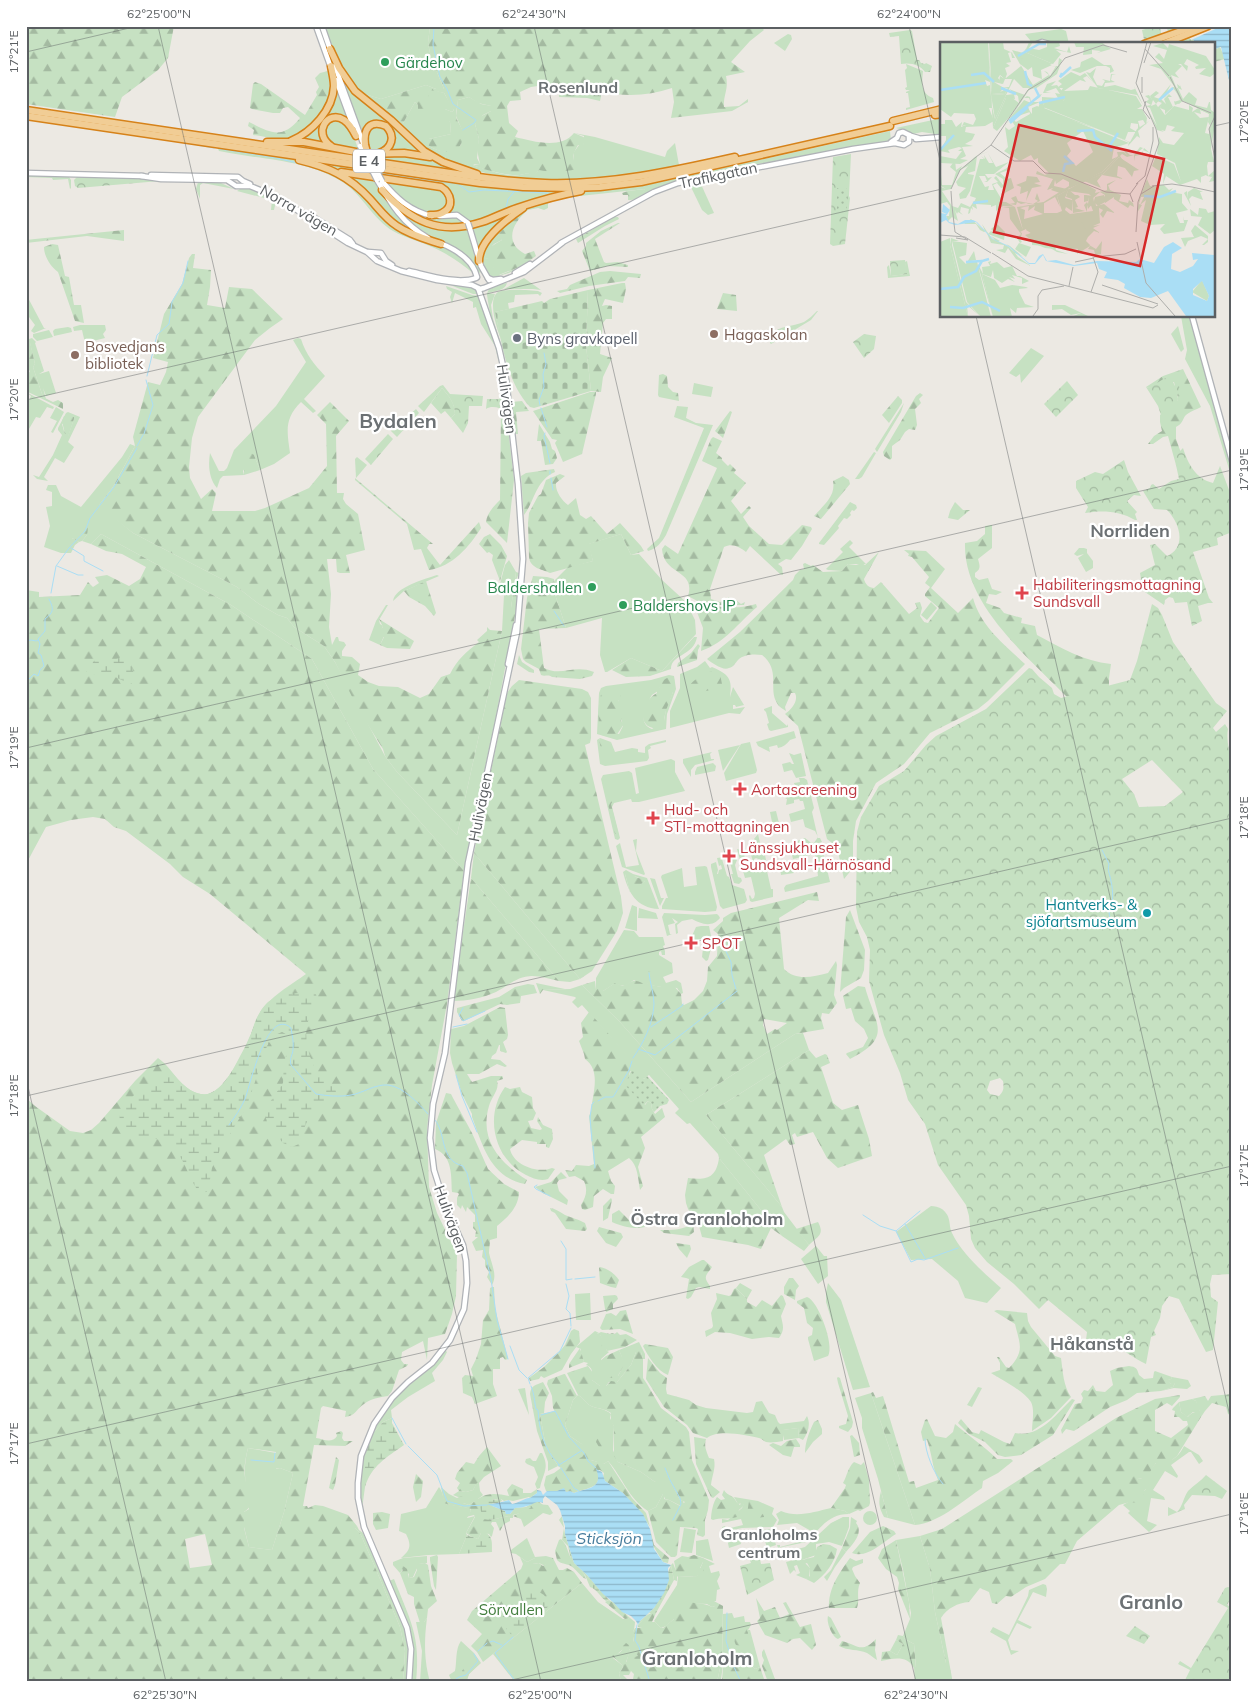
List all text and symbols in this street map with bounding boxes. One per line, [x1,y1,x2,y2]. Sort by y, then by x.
text: 62°25'00"N [127,6,191,21]
text: 62°24'30"N [502,6,566,21]
text: 62°24'00"N [877,6,941,21]
text: 17°21'E [6,31,21,73]
inset map [940,42,1216,318]
place label: Gärdehov [395,53,463,72]
marker: Gärdehov [379,56,391,68]
district label: Rosenlund [538,77,618,97]
text: 17°20'E [1236,101,1251,143]
road number: E 4 [353,150,385,172]
street label: Trafikgatan [677,157,759,193]
street label: Norra vägen [257,180,341,240]
place label: Hagaskolan [724,325,807,344]
marker: Hagaskolan [708,328,720,340]
place label: Byns gravkapell [527,329,638,348]
marker: Byns gravkapell [511,332,523,344]
place label: Bosvedjans bibliotek [85,337,165,373]
marker: Bosvedjans bibliotek [69,349,81,361]
street label: Hulivägen [493,363,521,435]
text: 17°20'E [6,379,21,421]
district label: Bydalen [359,408,437,433]
text: 17°19'E [1236,449,1251,491]
district label: Norrliden [1090,519,1170,542]
place label: Habiliteringsmottagning Sundsvall [1033,575,1201,611]
place label: Baldershallen [487,578,582,597]
marker: Baldershallen [586,581,598,593]
marker: Habiliteringsmottagning Sundsvall [1015,586,1029,600]
place label: Baldershovs IP [633,596,736,615]
marker: Baldershovs IP [617,599,629,611]
text: 17°19'E [6,727,21,769]
street label: Hulivägen [464,771,496,843]
place label: Aortascreening [751,780,857,799]
marker: Aortascreening [733,782,747,796]
text: 17°18'E [1236,797,1251,839]
place label: Hud- och STI-mottagningen [664,800,790,836]
marker: Hud- och STI-mottagningen [646,811,660,825]
place label: Länssjukhuset Sundsvall-Härnösand [740,838,891,874]
marker: Länssjukhuset Sundsvall-Härnösand [722,849,736,863]
place label: Hantverks- & sjöfartsmuseum [1026,895,1138,931]
marker: Hantverks- & sjöfartsmuseum [1141,907,1153,919]
place label: SPOT [702,934,741,953]
marker: SPOT [684,936,698,950]
text: 17°18'E [6,1075,21,1117]
text: 17°17'E [1236,1145,1251,1187]
street label: Hulivägen [430,1183,472,1255]
district label: Östra Granloholm [630,1207,784,1230]
district label: Håkanstå [1050,1332,1134,1355]
text: 17°17'E [6,1423,21,1465]
text: 17°16'E [1236,1493,1251,1535]
district label: Granloholms centrum [721,1524,817,1562]
water label: Sticksjön [576,1528,642,1548]
district label: Granlo [1119,1589,1183,1614]
park label: Sörvallen [479,1600,543,1619]
district label: Granloholm [641,1645,753,1670]
text: 62°25'30"N [133,1687,197,1702]
text: 62°25'00"N [508,1687,572,1702]
text: 62°24'30"N [884,1687,948,1702]

